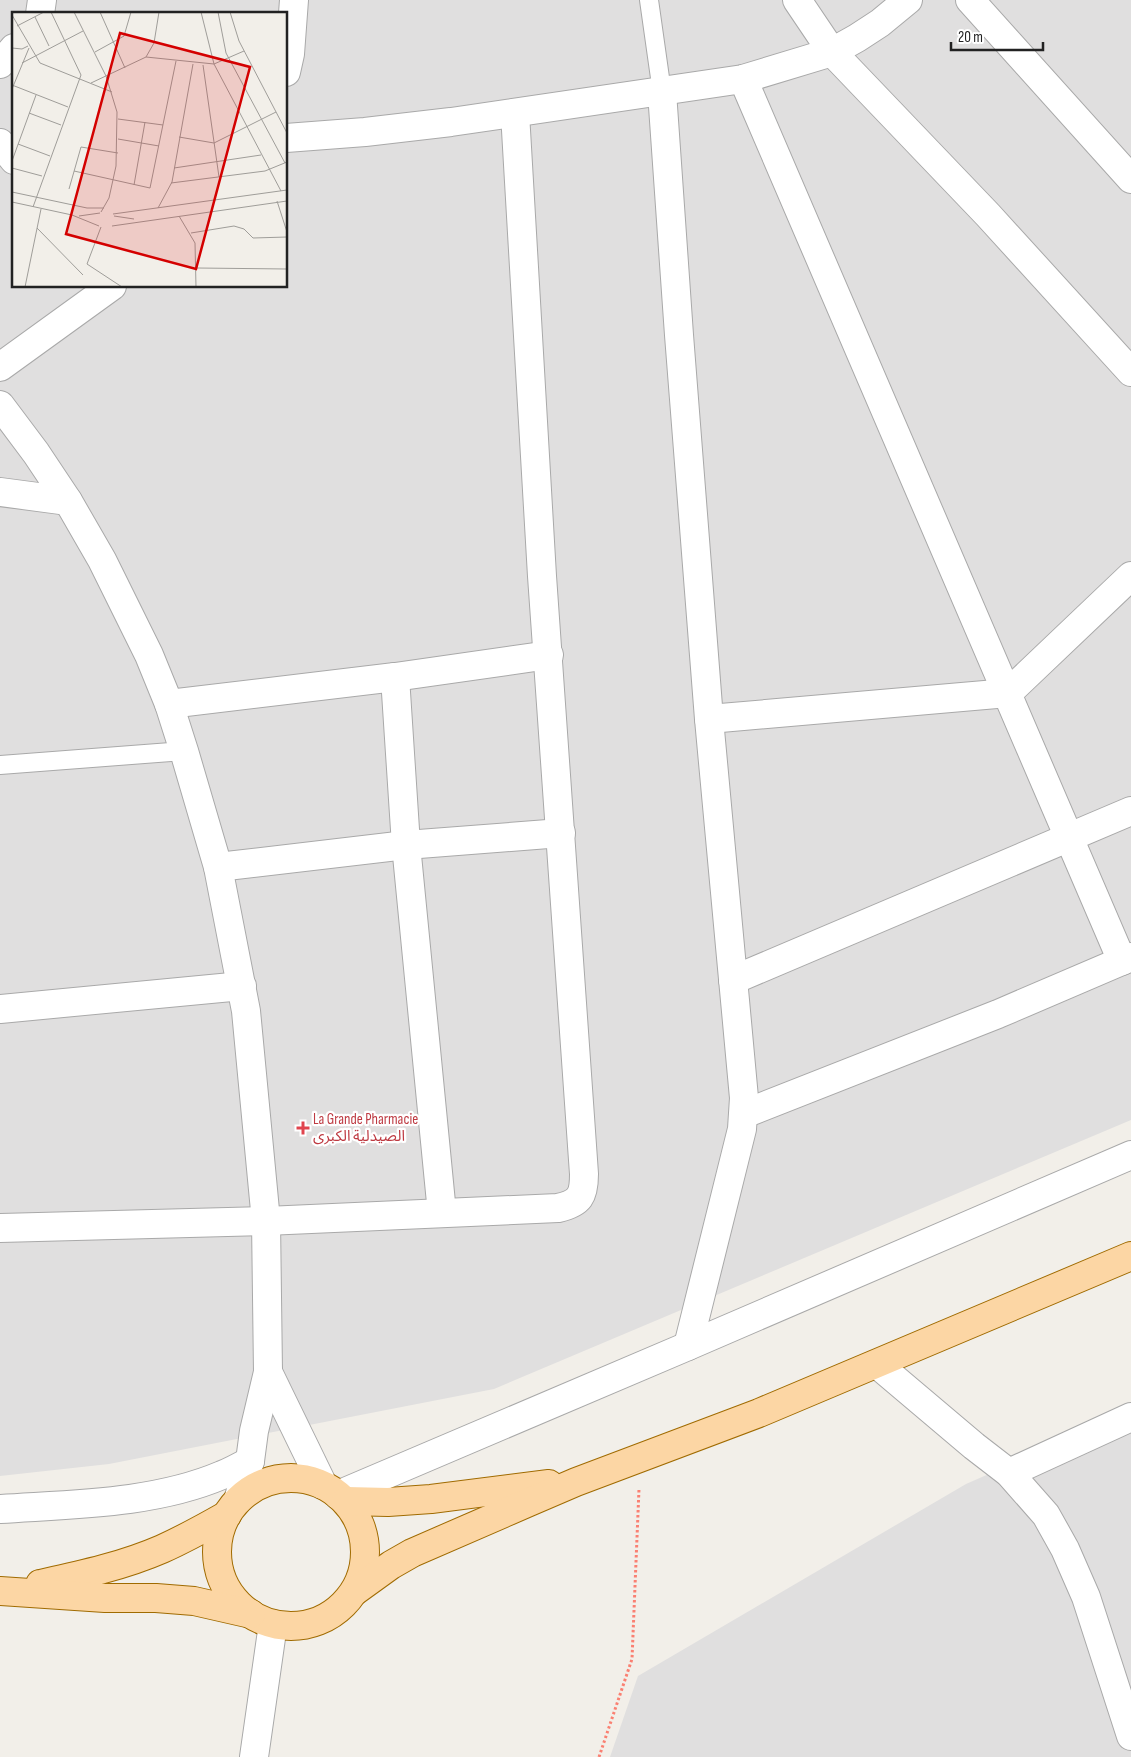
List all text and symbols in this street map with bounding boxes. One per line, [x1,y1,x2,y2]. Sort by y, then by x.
inset map [12,12,288,288]
scale bar [951,20,1044,52]
text: 20 m [958,28,983,47]
place label: La Grande Pharmacie الصيدلية الكبرى [313,1110,418,1146]
marker: La Grande Pharmacie الصيدلية الكبرى [297,1122,309,1134]

